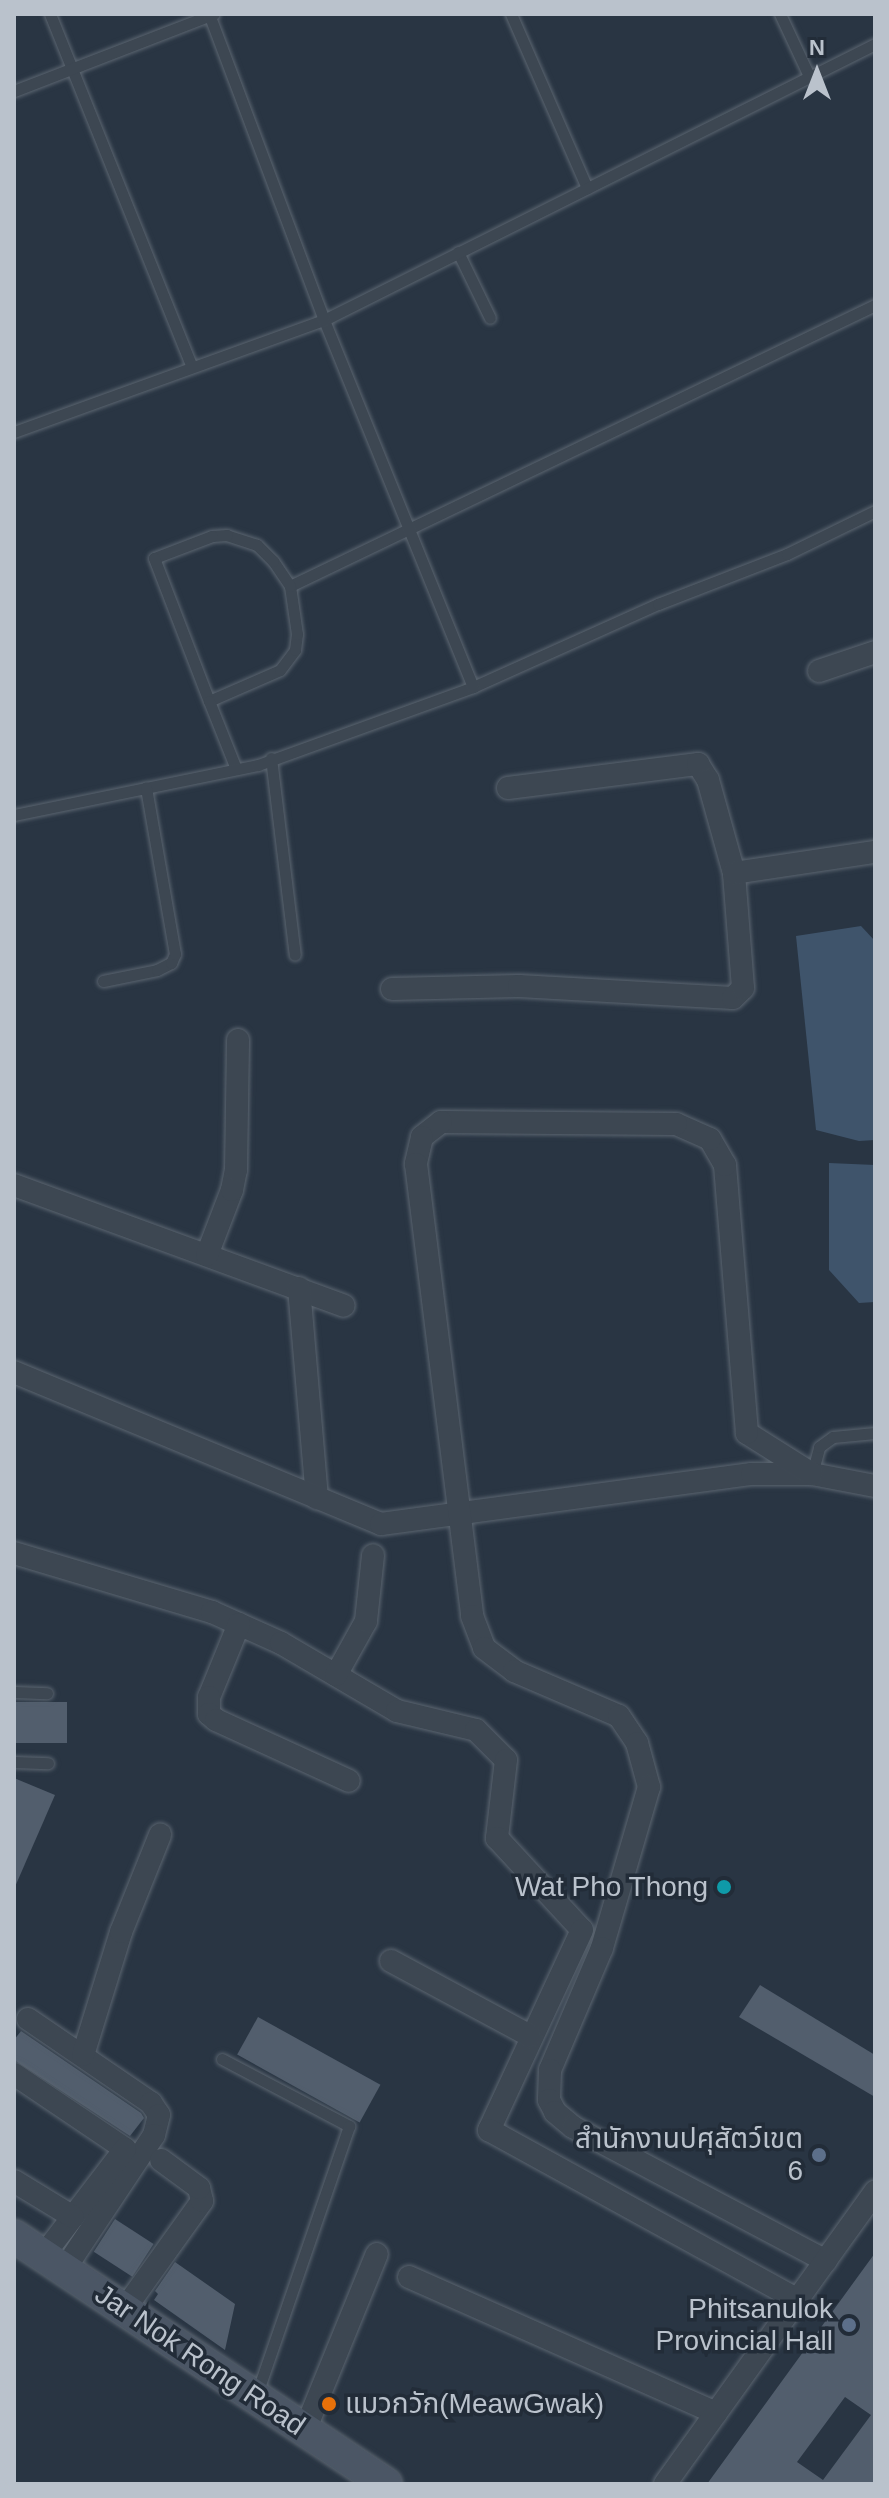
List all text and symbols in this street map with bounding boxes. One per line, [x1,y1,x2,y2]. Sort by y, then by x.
north arrow [777,32,857,112]
text: N [809,35,825,60]
place label: Wat Pho Thong [514,1870,708,1904]
marker: Wat Pho Thong [715,1878,733,1896]
place label: สำนักงานปศุสัตว์เขต 6 [575,2122,803,2188]
marker: สำนักงานปศุสัตว์เขต 6 [810,2146,828,2164]
street label: Jar Nok Rong Road [89,2277,311,2443]
place label: Phitsanulok Provincial Hall [656,2292,833,2358]
marker: Phitsanulok Provincial Hall [840,2316,858,2334]
place label: แมวกวัก(MeawGwak) [345,2387,604,2421]
marker: แมวกวัก(MeawGwak) [320,2395,338,2413]

